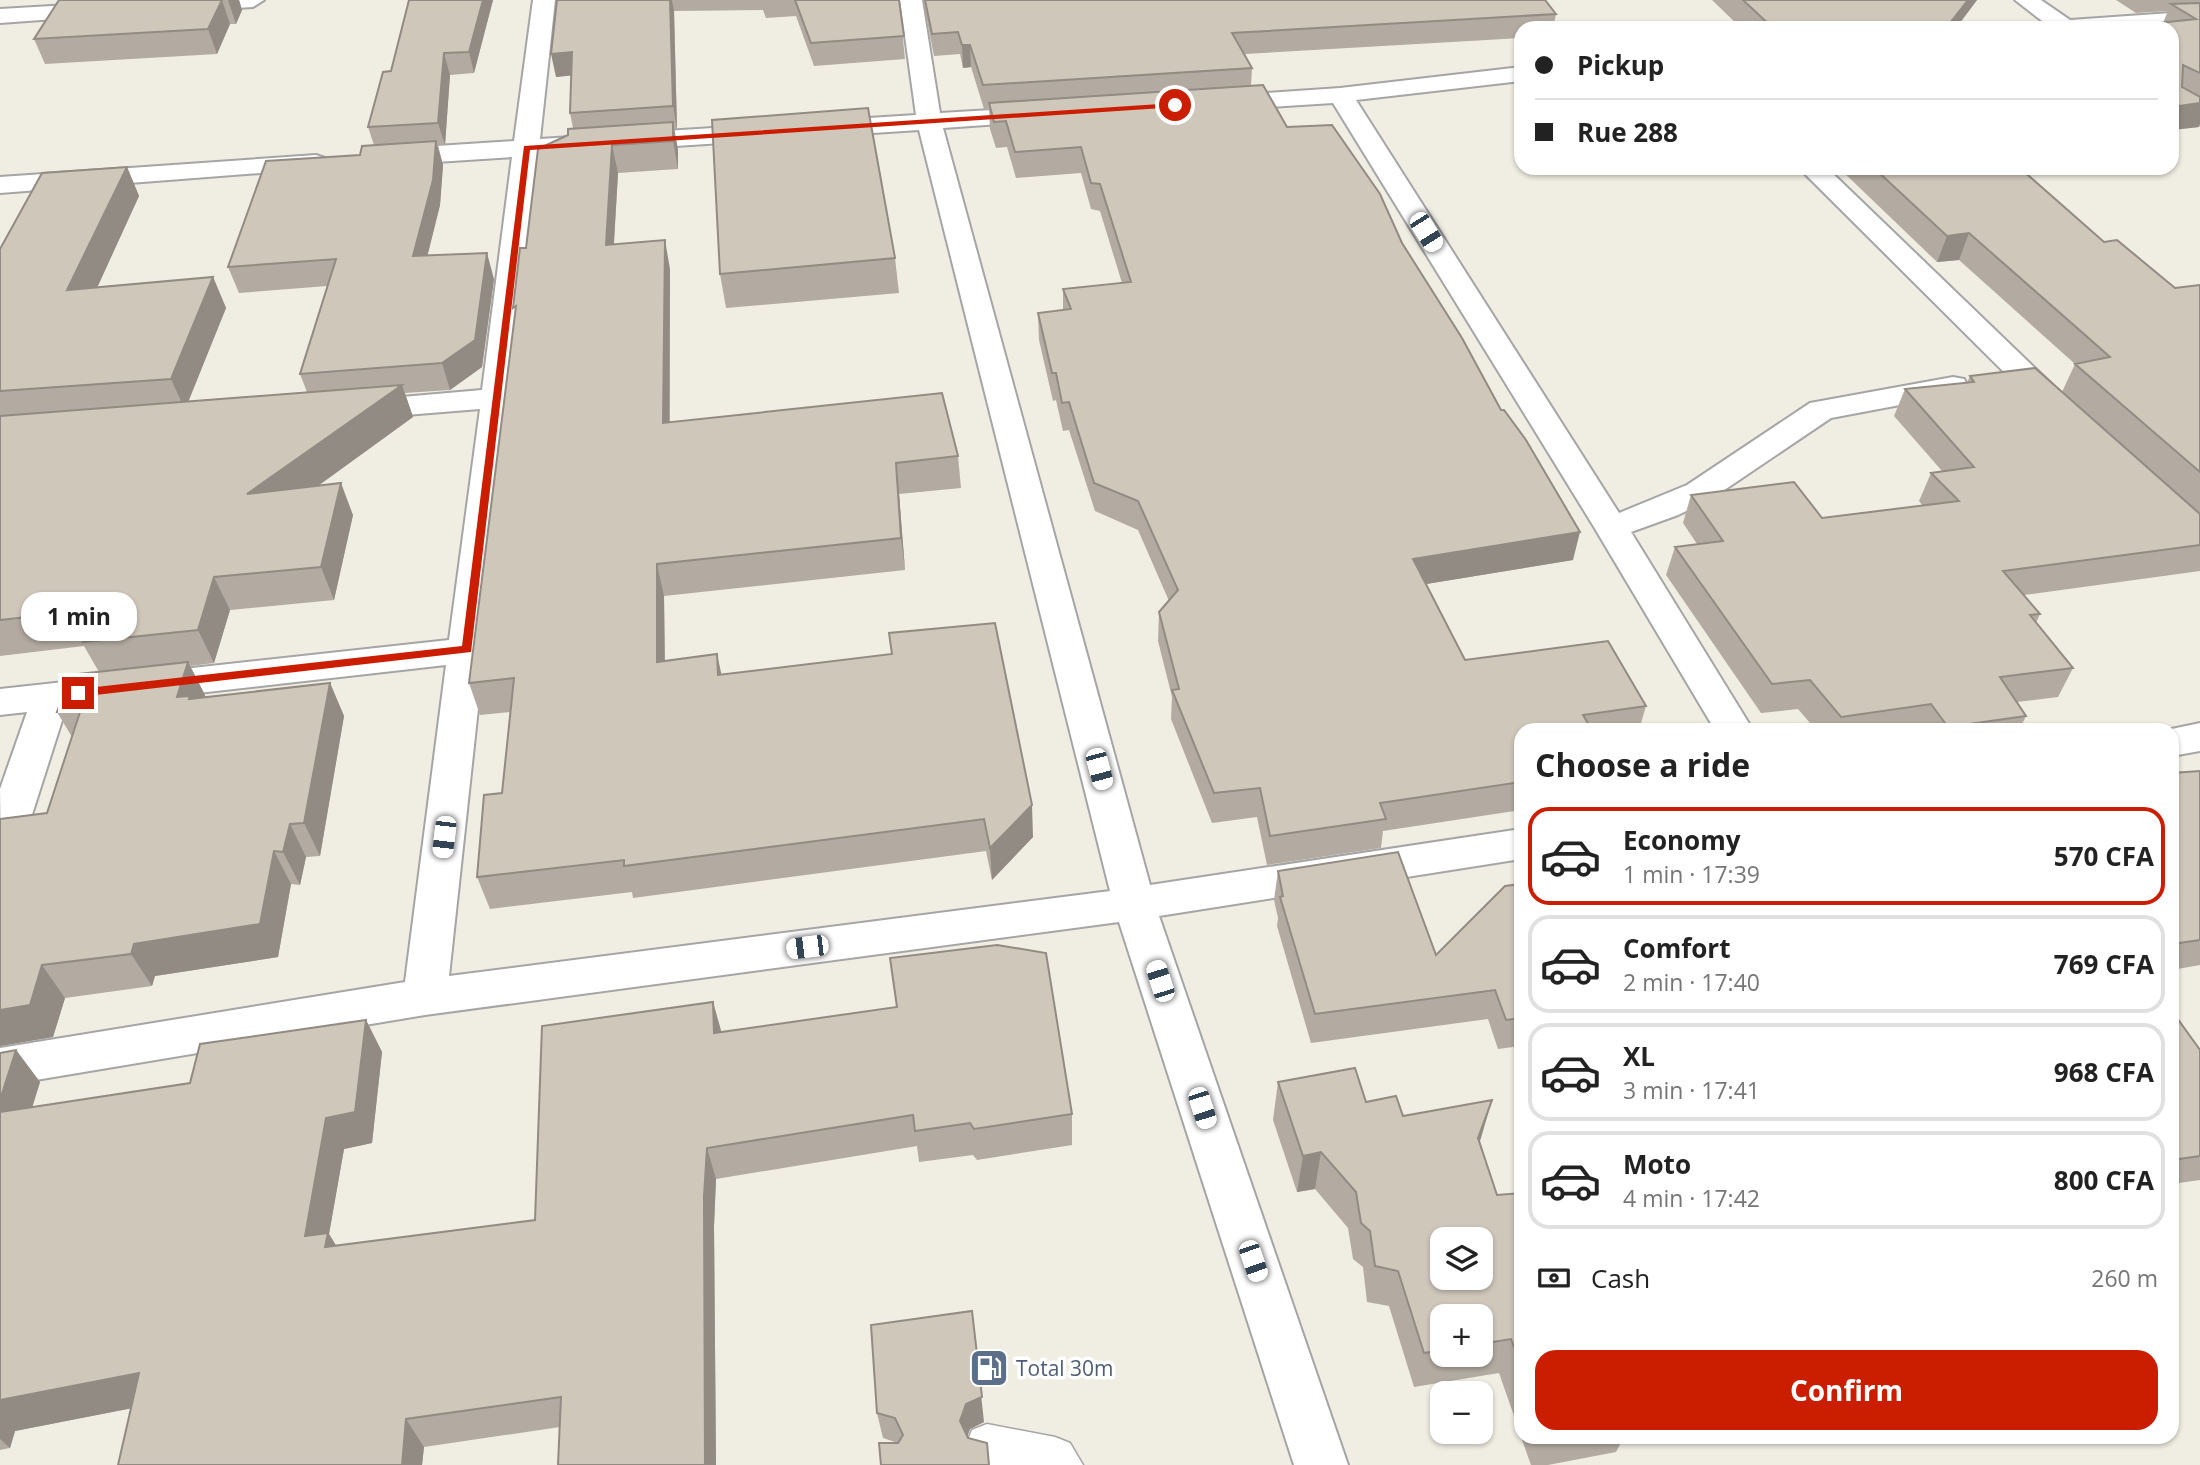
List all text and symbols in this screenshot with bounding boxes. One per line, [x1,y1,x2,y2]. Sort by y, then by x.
text: Pickup [1577,47,1664,83]
route start [1159,89,1191,121]
text: Rue 288 [1577,114,1678,150]
car [1406,209,1447,255]
callout: 1 min [20,592,136,640]
text: 1 min [47,600,111,632]
route end [62,677,94,709]
text: Choose a ride [1535,743,1750,786]
car [1084,746,1115,792]
car [432,815,457,859]
text: Economy [1623,822,1741,858]
icon: car [1539,825,1602,888]
text: 570 CFA [2054,838,2154,874]
text: 1 min · 17:39 [1623,858,1760,890]
text: Comfort [1623,930,1730,966]
icon: car [1539,933,1602,996]
car [785,934,830,960]
text: 769 CFA [2054,946,2154,982]
car [1144,958,1177,1004]
text: 2 min · 17:40 [1623,966,1760,998]
text: XL [1623,1038,1655,1074]
icon: car [1539,1041,1602,1104]
text: 968 CFA [2054,1054,2154,1090]
text: 3 min · 17:41 [1623,1074,1760,1106]
car [1186,1085,1219,1131]
text: Moto [1623,1146,1691,1182]
icon: car [1539,1149,1602,1212]
text: 800 CFA [2054,1162,2154,1198]
text: 4 min · 17:42 [1623,1182,1760,1214]
map controls [1430,1227,1493,1444]
button: layers [1430,1227,1493,1290]
car [1237,1238,1270,1284]
icon: cash [1535,1259,1573,1297]
text: Cash [1591,1260,1650,1296]
text: 260 m [2091,1262,2158,1294]
button: + [1430,1304,1493,1367]
fuel station icon: Total 30m [968,1347,1010,1389]
button: Confirm [1535,1350,2158,1430]
place label: Total 30m [1016,1354,1114,1382]
button: − [1430,1381,1493,1444]

